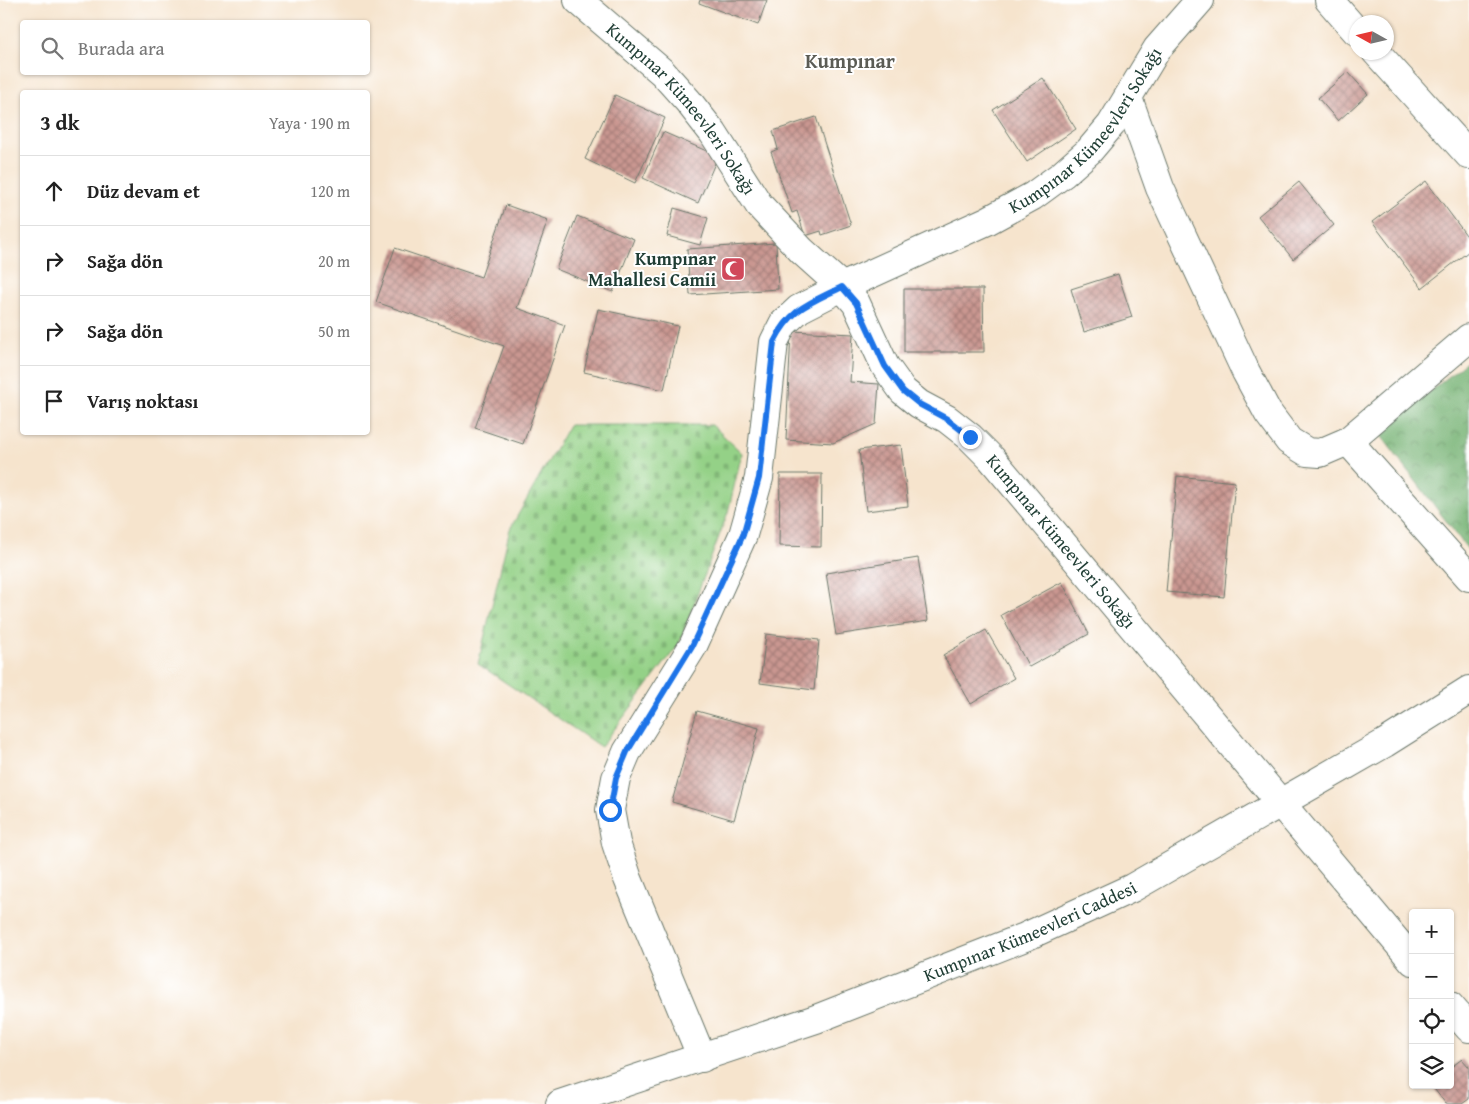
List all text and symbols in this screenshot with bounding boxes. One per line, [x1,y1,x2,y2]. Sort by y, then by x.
north arrow [1349,15,1394,60]
street label: Kumpınar Kümeevleri Sokağı [600,16,763,200]
search box [20,20,370,75]
icon: search [38,34,66,62]
text: Burada ara [78,34,165,62]
street label: Kumpınar Kümeevleri Sokağı [1004,42,1168,220]
district label: Kumpınar [805,46,895,75]
text: 3 dk [40,107,80,138]
text: Yaya · 190 m [269,111,350,135]
icon: ahead [40,177,68,205]
text: Düz devam et [87,177,200,205]
text: 120 m [310,179,350,203]
place label: Kumpınar Mahallesi Camii [588,245,717,293]
icon: right [40,247,68,275]
text: Sağa dön [87,247,163,275]
text: 20 m [318,249,350,273]
mosque icon: Kumpınar Mahallesi Camii [720,256,746,282]
icon: right [40,317,68,345]
text: Sağa dön [87,317,163,345]
text: 50 m [318,319,350,343]
icon: arrive [40,387,68,415]
text: Varış noktası [87,387,198,415]
route end [959,426,982,449]
street label: Kumpınar Kümeevleri Sokağı [980,448,1143,634]
route start [599,799,622,822]
street label: Kumpınar Kümeevleri Caddesi [920,874,1142,988]
map controls [1409,909,1454,1089]
button: + [1409,909,1454,954]
button: − [1409,954,1454,999]
button: locate [1409,999,1454,1044]
button: layers [1409,1044,1454,1089]

